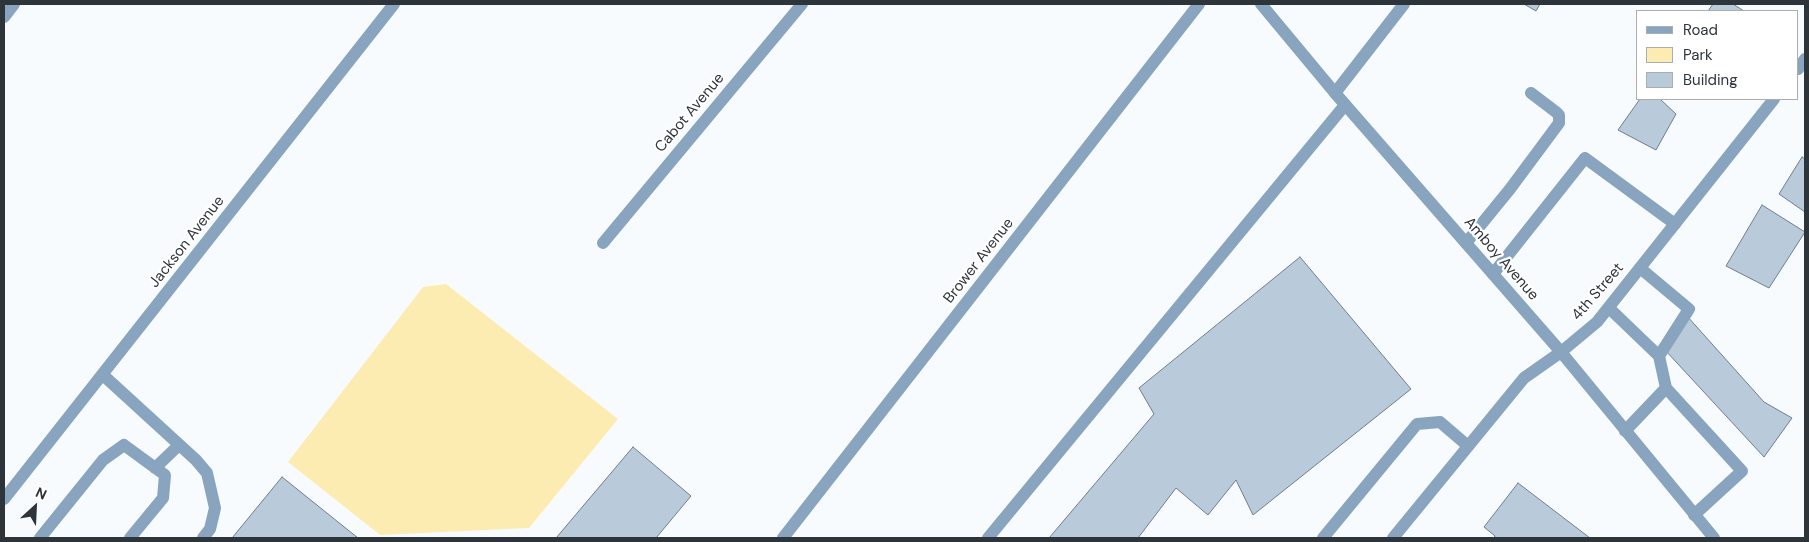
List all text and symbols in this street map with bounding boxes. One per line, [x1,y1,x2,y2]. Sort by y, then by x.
legend [1636,10,1799,100]
text: Road [1683,20,1718,40]
text: Park [1683,45,1713,65]
street label: Cabot Avenue [652,70,728,156]
text: Building [1683,70,1738,90]
street label: Jackson Avenue [146,193,228,291]
street label: Amboy Avenue [1460,214,1542,304]
street label: Brower Avenue [940,215,1018,307]
street label: 4th Street [1568,260,1628,324]
north arrow [10,482,60,532]
text: N [33,483,50,504]

